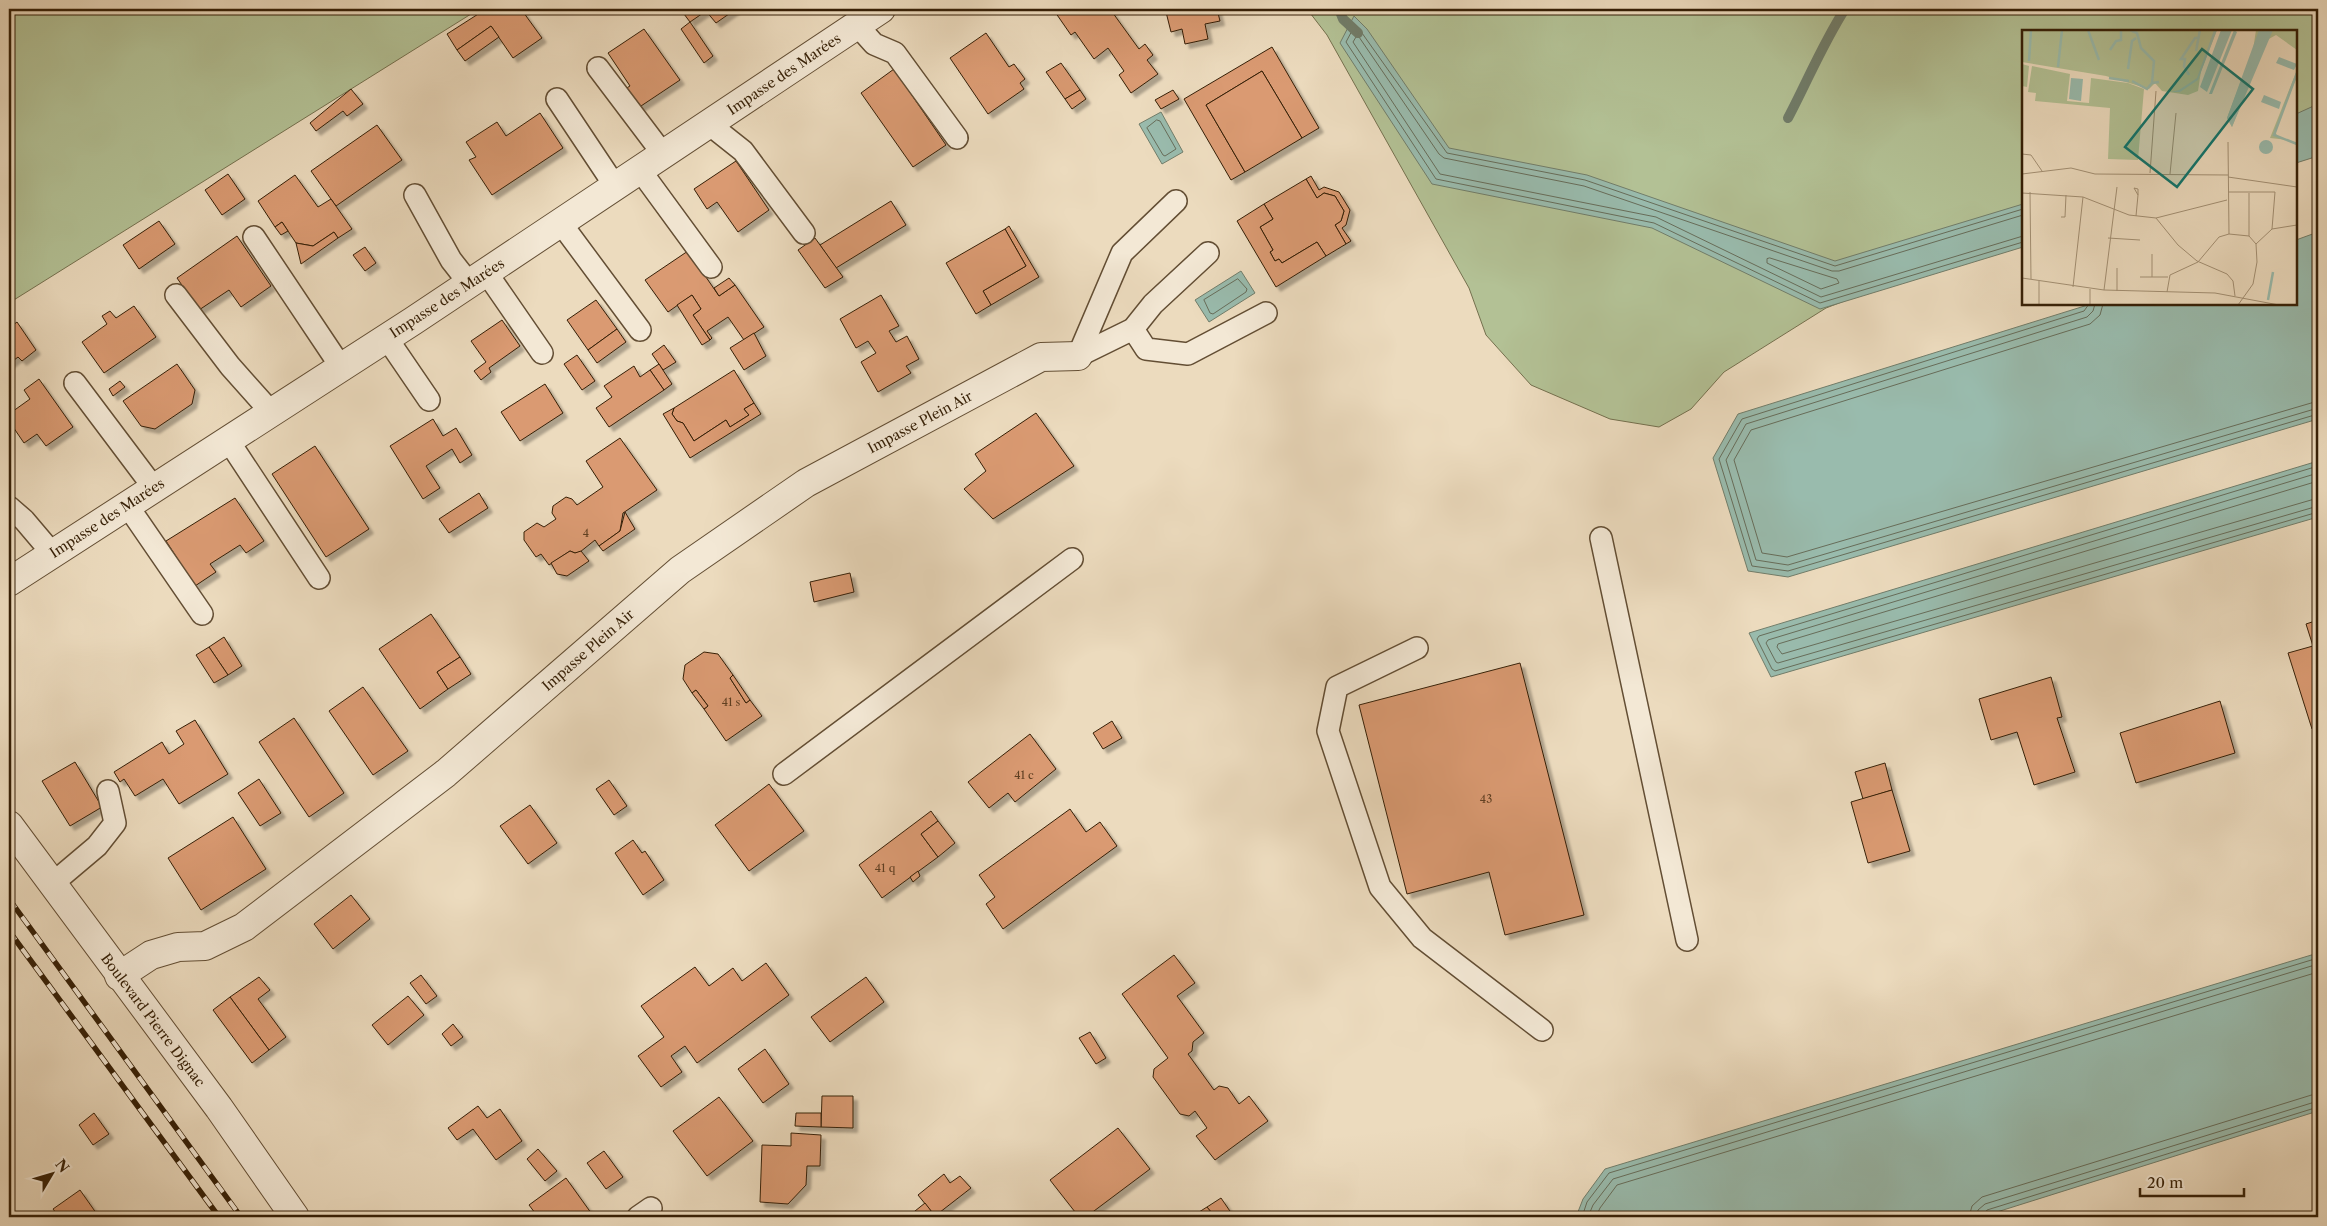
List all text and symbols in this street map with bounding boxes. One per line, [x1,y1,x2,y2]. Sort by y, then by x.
street label: Impasse des Marées [724,29,844,119]
inset map [2022,30,2297,305]
street label: Impasse des Marées [386,254,508,342]
street label: Impasse Plein Air [865,387,976,457]
street label: Impasse des Marées [46,474,168,562]
house number: 4 [583,526,589,540]
street label: Impasse Plein Air [538,605,638,695]
house number: 41 s [722,695,741,709]
house number: 41 c [1014,768,1034,782]
house number: 43 [1480,792,1492,806]
house number: 41 q [875,861,896,875]
street label: Boulevard Pierre Dignac [97,950,209,1090]
north arrow [28,1148,78,1198]
text: N [51,1156,73,1176]
scale bar [2140,1166,2243,1198]
text: 20 m [2147,1173,2183,1192]

